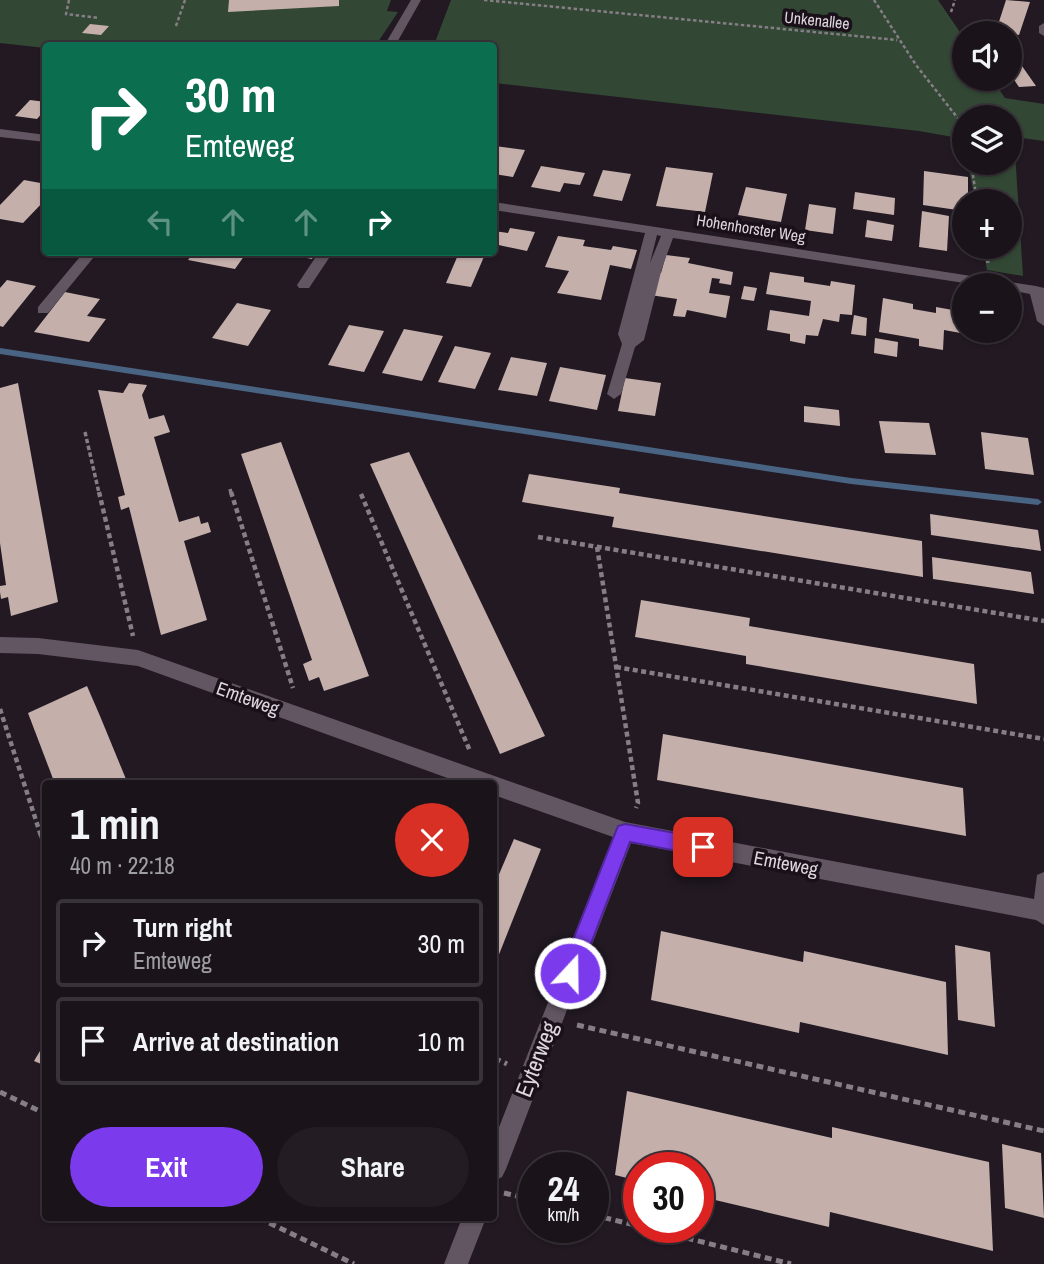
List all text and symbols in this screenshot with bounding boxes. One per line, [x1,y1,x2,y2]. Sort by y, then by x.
street label: Unkenallee [783,6,851,34]
map controls [952,21,1022,343]
button: sound [952,21,1022,91]
text: 30 m [185,61,277,127]
icon: right [70,70,161,161]
button: layers [952,105,1022,175]
text: Emteweg [185,124,294,167]
button: + [952,189,1022,259]
icon: left [141,203,179,241]
icon: ahead [214,203,252,241]
icon: ahead [287,203,325,241]
icon: right [360,203,398,241]
street label: Hohenhorster Weg [695,209,808,248]
button: − [952,273,1022,343]
street label: Emteweg [213,675,283,721]
text: 1 min [70,796,160,852]
button: close [395,803,469,877]
pin [673,817,733,877]
icon: arrive [684,828,722,866]
street label: Emteweg [752,844,821,882]
text: 40 m · 22:18 [70,850,175,881]
text: Turn right [133,910,232,945]
icon: right [74,924,112,962]
text: 30 m [418,926,465,961]
position arrow [533,936,607,1010]
text: Emteweg [133,945,212,976]
street label: Eyterweg [507,1016,565,1101]
icon: arrive [74,1022,112,1060]
text: Arrive at destination [133,1024,339,1059]
text: 10 m [418,1024,465,1059]
button: Exit [70,1127,263,1207]
button: Share [277,1127,469,1207]
speed limit sign: 30 [623,1152,714,1243]
text: 24 [548,1165,579,1212]
text: km/h [548,1202,580,1227]

